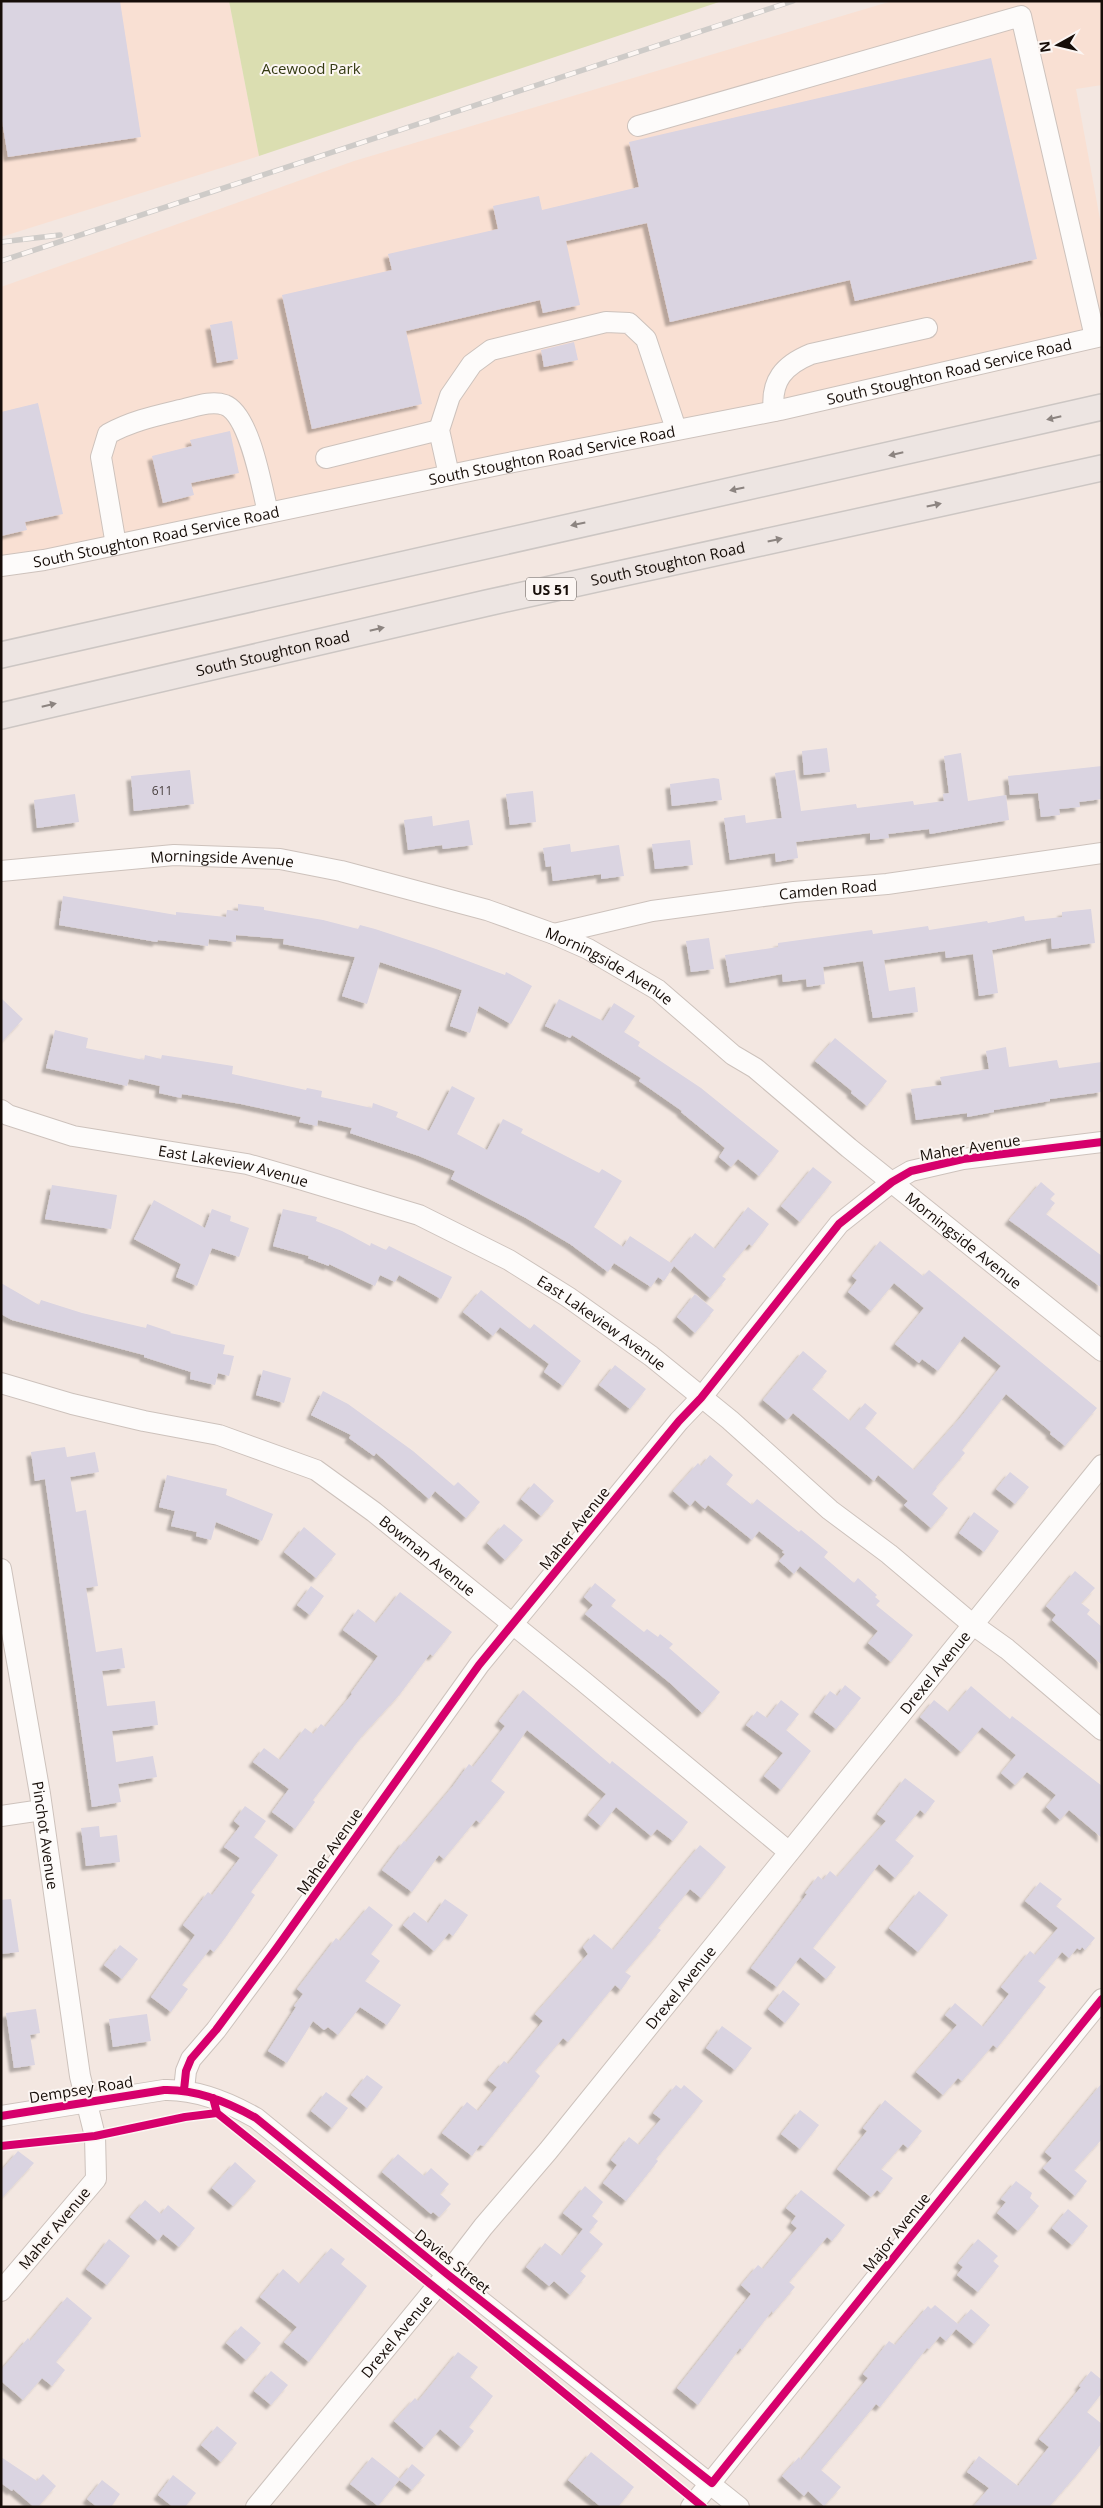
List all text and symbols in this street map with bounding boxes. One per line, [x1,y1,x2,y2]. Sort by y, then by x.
north arrow [1033,20,1083,70]
text: N [1034,40,1055,54]
park label: Acewood Park [261,58,361,78]
street label: South Stoughton Road Service Road [825,333,1073,409]
one-way arrow [1047,414,1062,422]
street label: South Stoughton Road Service Road [427,421,677,489]
one-way arrow [888,450,903,458]
one-way arrow [730,485,745,493]
street label: South Stoughton Road Service Road [32,501,281,571]
one-way arrow [926,501,941,509]
one-way arrow [571,520,586,528]
one-way arrow [768,536,783,544]
street label: South Stoughton Road [589,537,747,590]
road number: US 51 [526,578,576,600]
street label: South Stoughton Road [194,625,352,680]
one-way arrow [370,625,385,633]
one-way arrow [41,701,56,709]
house number: 611 [152,782,172,799]
street label: Morningside Avenue [150,845,296,872]
street label: Camden Road [778,875,878,904]
street label: Morningside Avenue [543,922,678,1009]
street label: Maher Avenue [918,1129,1022,1165]
street label: East Lakeview Avenue [157,1140,311,1191]
street label: Morningside Avenue [901,1187,1026,1293]
street label: East Lakeview Avenue [534,1270,670,1374]
street label: Maher Avenue [534,1482,614,1574]
street label: Bowman Avenue [375,1510,480,1600]
street label: Drexel Avenue [895,1626,974,1718]
street label: Pinchot Avenue [28,1780,63,1891]
street label: Maher Avenue [292,1804,366,1898]
street label: Drexel Avenue [641,1941,720,2033]
street label: Dempsey Road [28,2071,134,2107]
street label: Maher Avenue [14,2183,94,2273]
street label: Major Avenue [858,2188,934,2276]
street label: Davies Street [411,2224,495,2298]
street label: Drexel Avenue [356,2290,436,2382]

